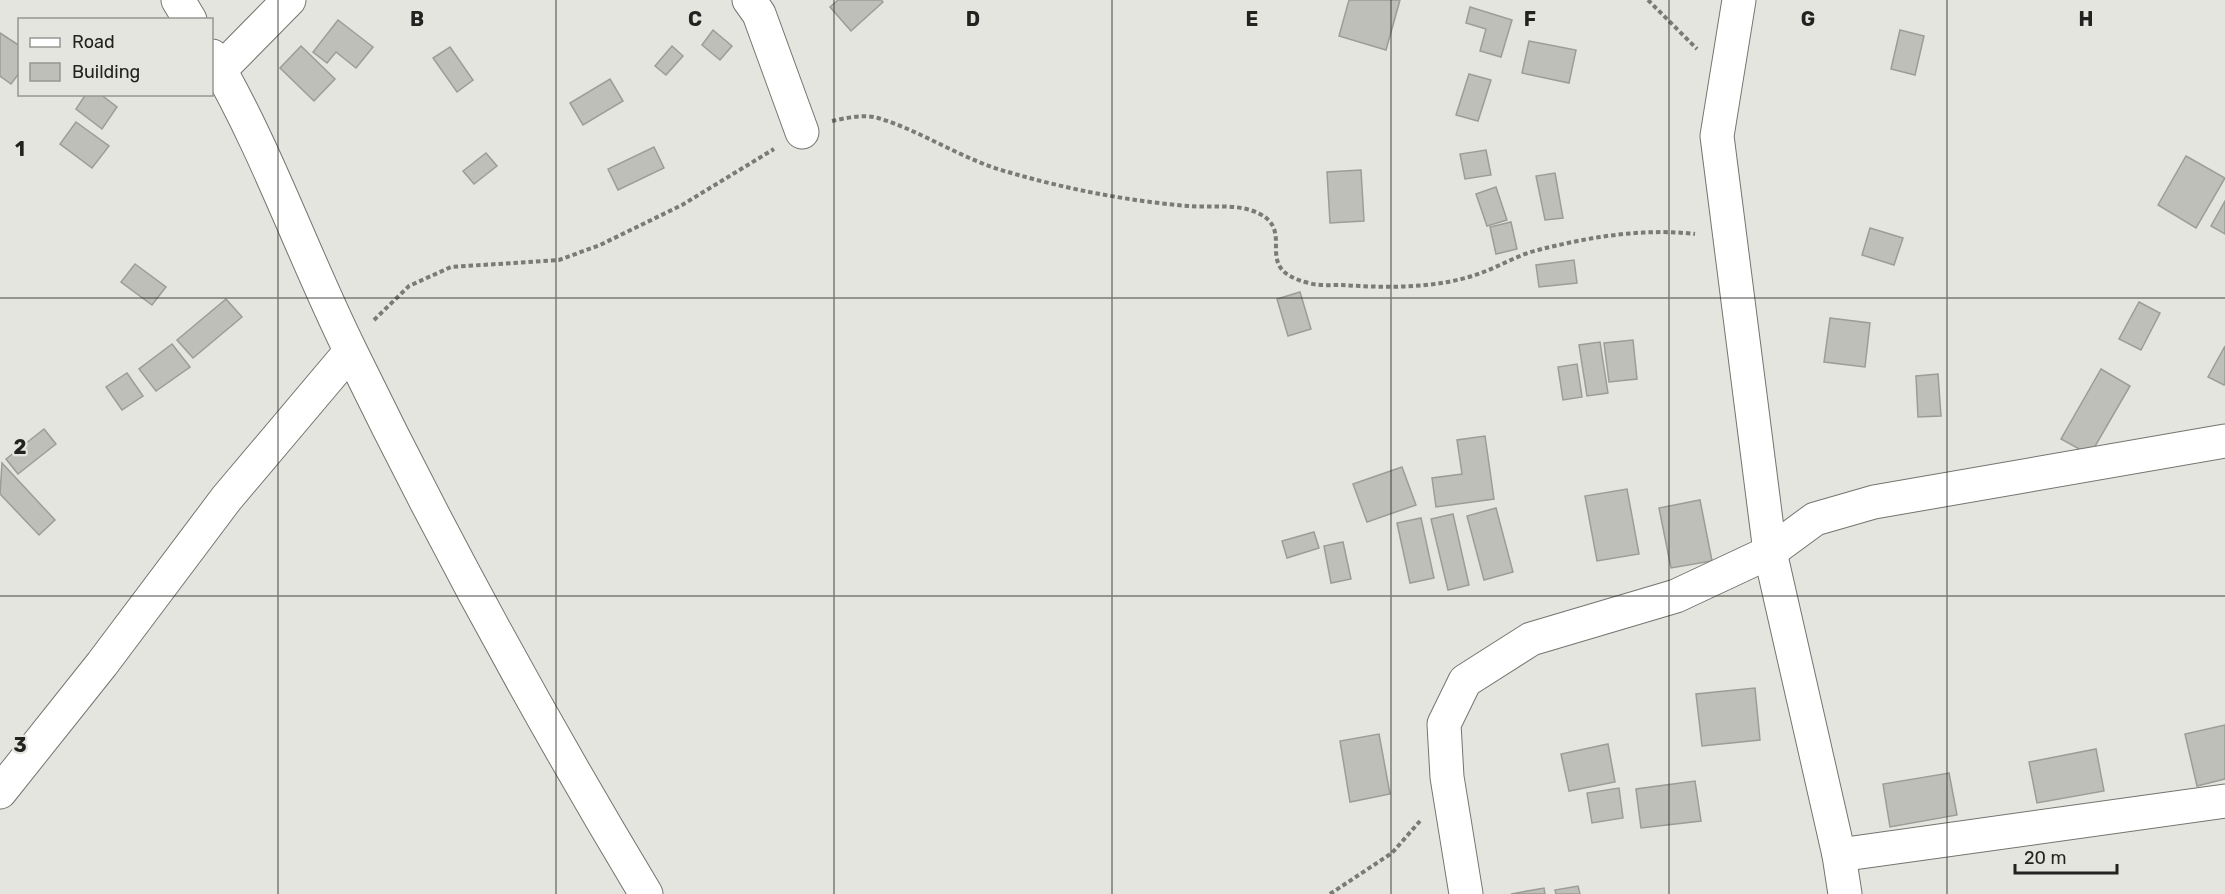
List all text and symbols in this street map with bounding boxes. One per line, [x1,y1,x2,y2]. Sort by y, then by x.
text: B [410,7,424,31]
text: C [688,7,702,31]
text: D [966,7,980,31]
text: E [1246,7,1258,31]
text: F [1524,7,1536,31]
text: G [1801,7,1815,31]
text: H [2079,7,2093,31]
legend [18,18,213,96]
text: Road [72,31,115,53]
text: Building [72,61,140,83]
text: 1 [15,137,25,161]
text: 2 [14,435,27,459]
text: 3 [13,733,27,757]
scale bar [2015,837,2117,875]
text: 20 m [2024,847,2066,869]

